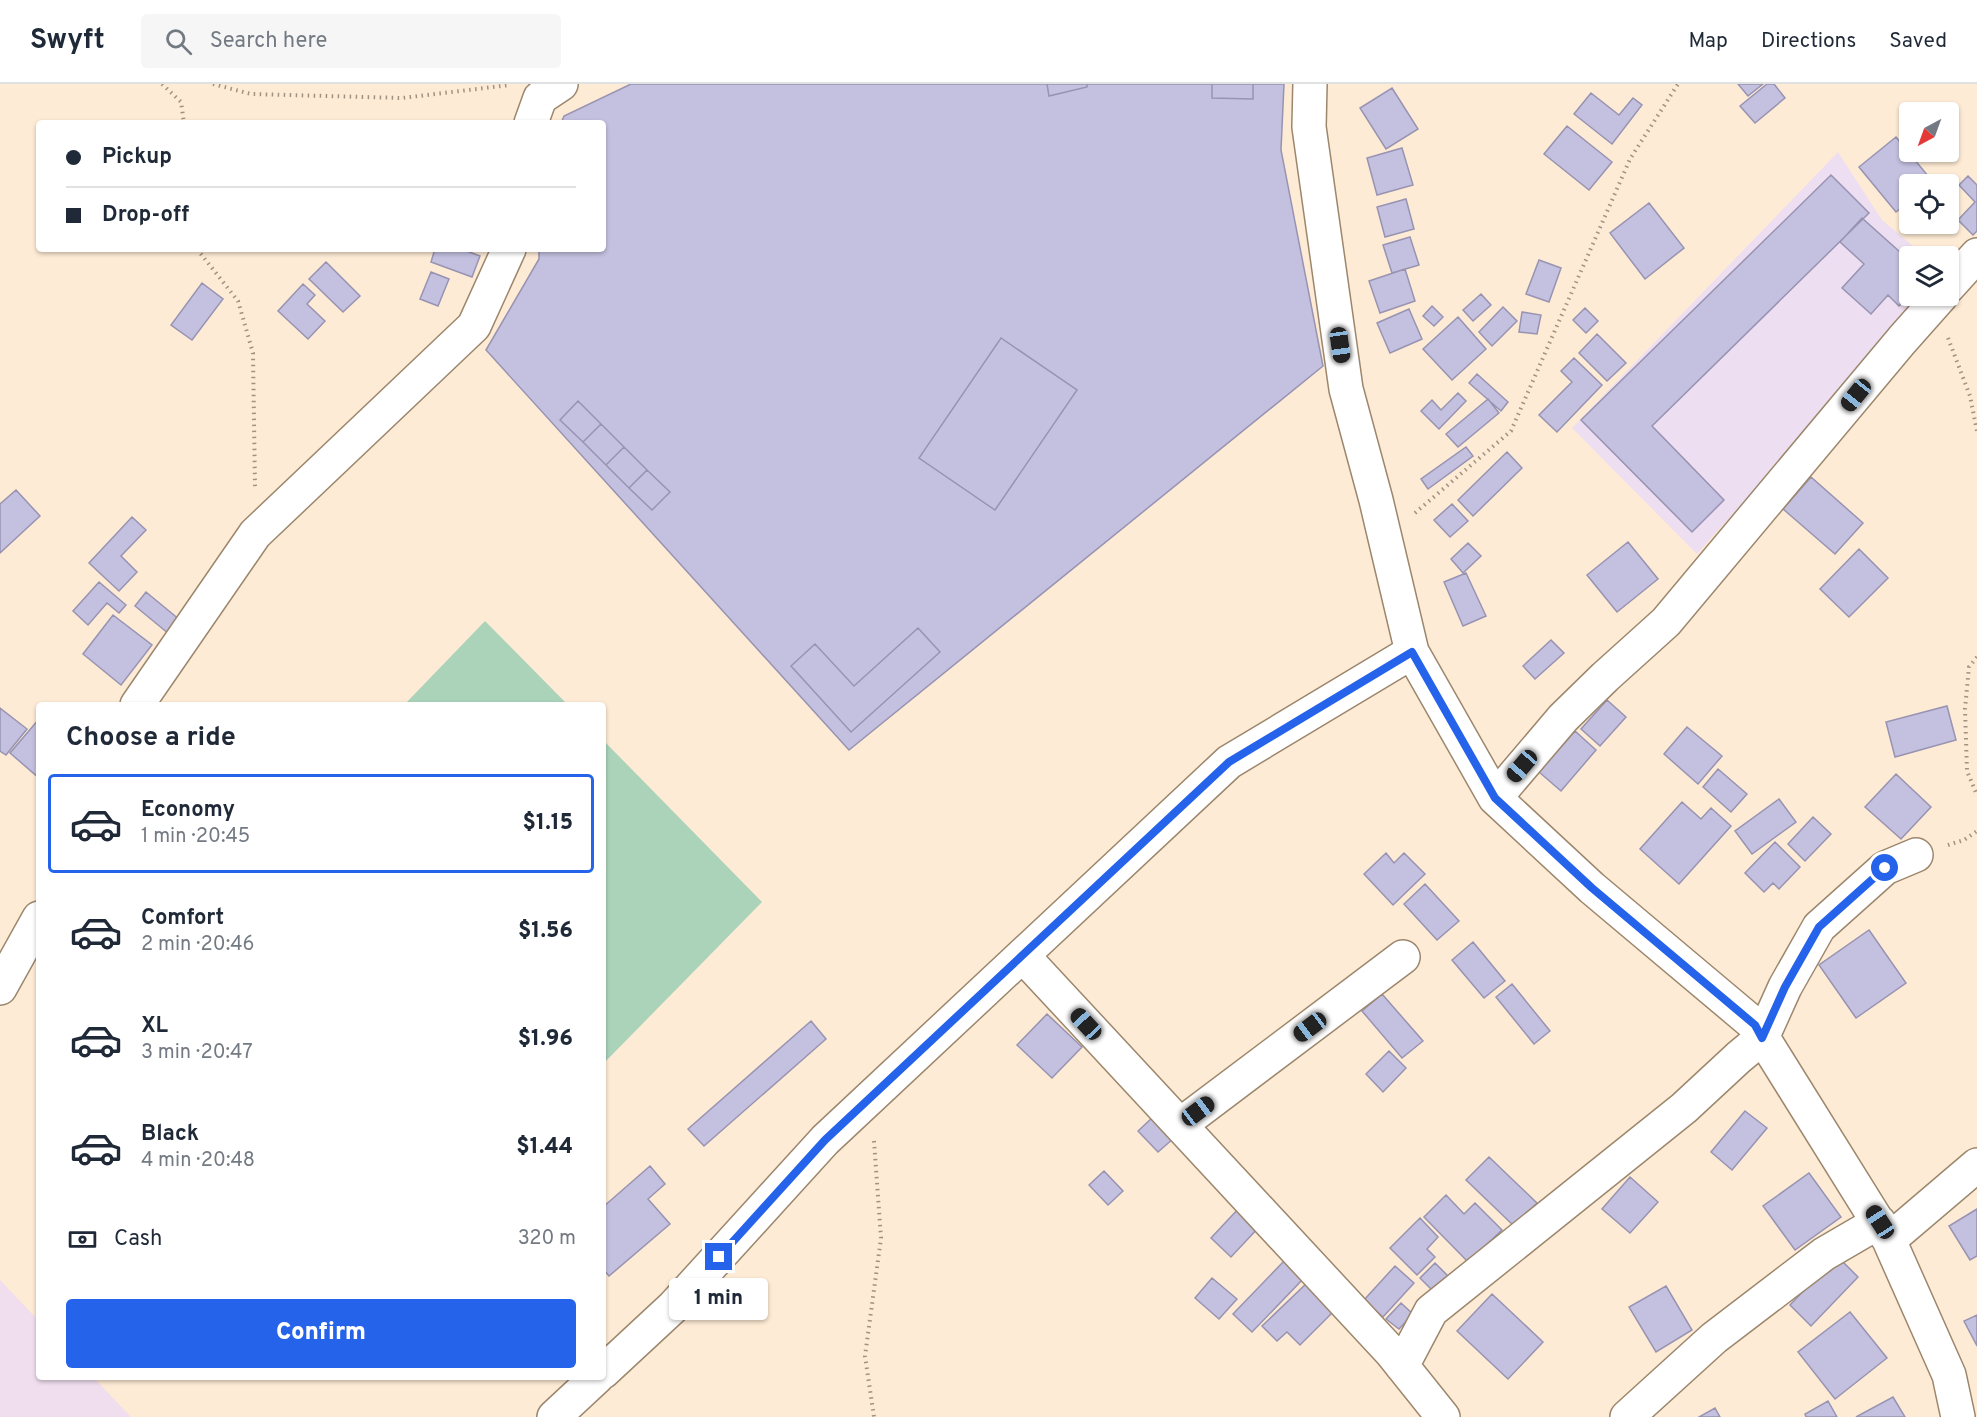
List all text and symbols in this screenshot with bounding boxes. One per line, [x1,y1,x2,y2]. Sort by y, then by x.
search box [141,14,561,68]
text: Swyft [30,23,105,59]
icon: search [162,25,195,58]
text: Search here [210,28,327,55]
text: Map [1688,28,1728,55]
text: Directions [1761,28,1856,55]
text: Saved [1889,28,1947,55]
north arrow [1899,102,1959,162]
map controls [1899,102,1959,306]
text: Pickup [102,144,172,171]
button: locate [1899,174,1959,234]
text: Drop-off [102,202,189,229]
button: layers [1899,246,1959,306]
car [1329,326,1351,364]
car [1838,375,1874,415]
text: Choose a ride [66,721,236,755]
car [1503,747,1541,785]
icon: car [69,797,123,851]
text: Economy [141,797,235,824]
text: $1.15 [523,810,573,837]
text: 1 min · 20:45 [141,824,250,850]
route start [1871,854,1898,881]
icon: car [69,905,123,959]
text: Comfort [141,905,224,932]
text: $1.56 [518,918,573,945]
text: 2 min · 20:46 [141,932,255,958]
car [1067,1005,1105,1043]
car [1290,1009,1330,1045]
icon: car [69,1013,123,1067]
text: XL [141,1013,168,1040]
text: $1.96 [518,1026,573,1053]
text: 3 min · 20:47 [141,1040,253,1066]
car [1178,1093,1218,1129]
icon: car [69,1121,123,1175]
text: Black [141,1121,199,1148]
text: $1.44 [516,1134,573,1161]
text: 4 min · 20:48 [141,1148,255,1174]
car [1863,1202,1897,1242]
icon: cash [66,1223,99,1256]
text: Cash [114,1226,163,1253]
text: 320 m [518,1226,576,1252]
route end [705,1243,732,1270]
callout: 1 min [670,1278,768,1320]
text: 1 min [694,1286,743,1312]
button: Confirm [66,1299,576,1368]

